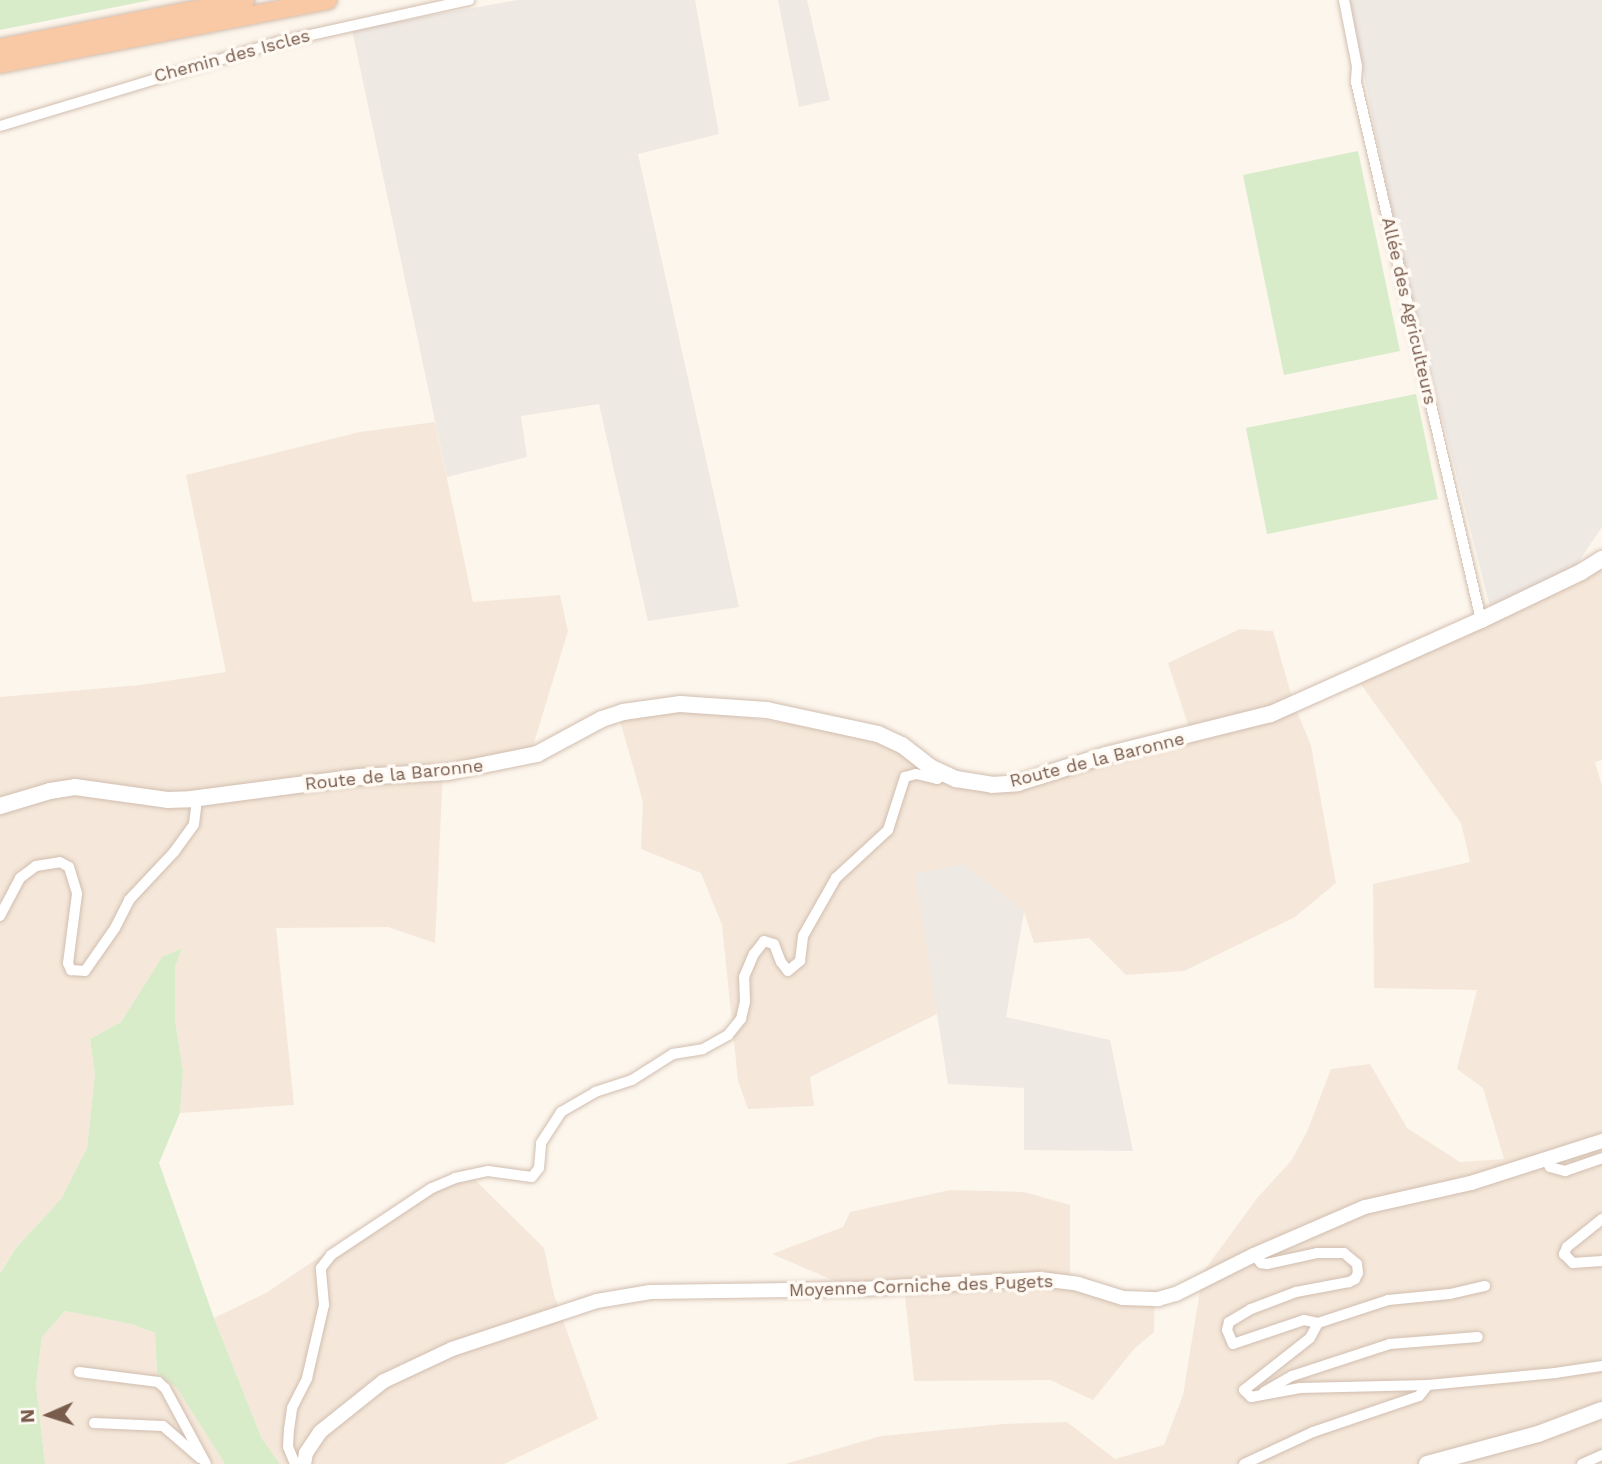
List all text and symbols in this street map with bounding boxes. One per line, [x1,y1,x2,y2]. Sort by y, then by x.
street label: Chemin des Iscles [152,25,312,87]
street label: Allée des Agriculteurs [1377,215,1441,407]
street label: Route de la Baronne [1007,728,1187,792]
street label: Route de la Baronne [303,755,485,795]
street label: Moyenne Corniche des Pugets [788,1271,1054,1301]
north arrow [14,1380,84,1450]
text: N [16,1408,39,1424]

